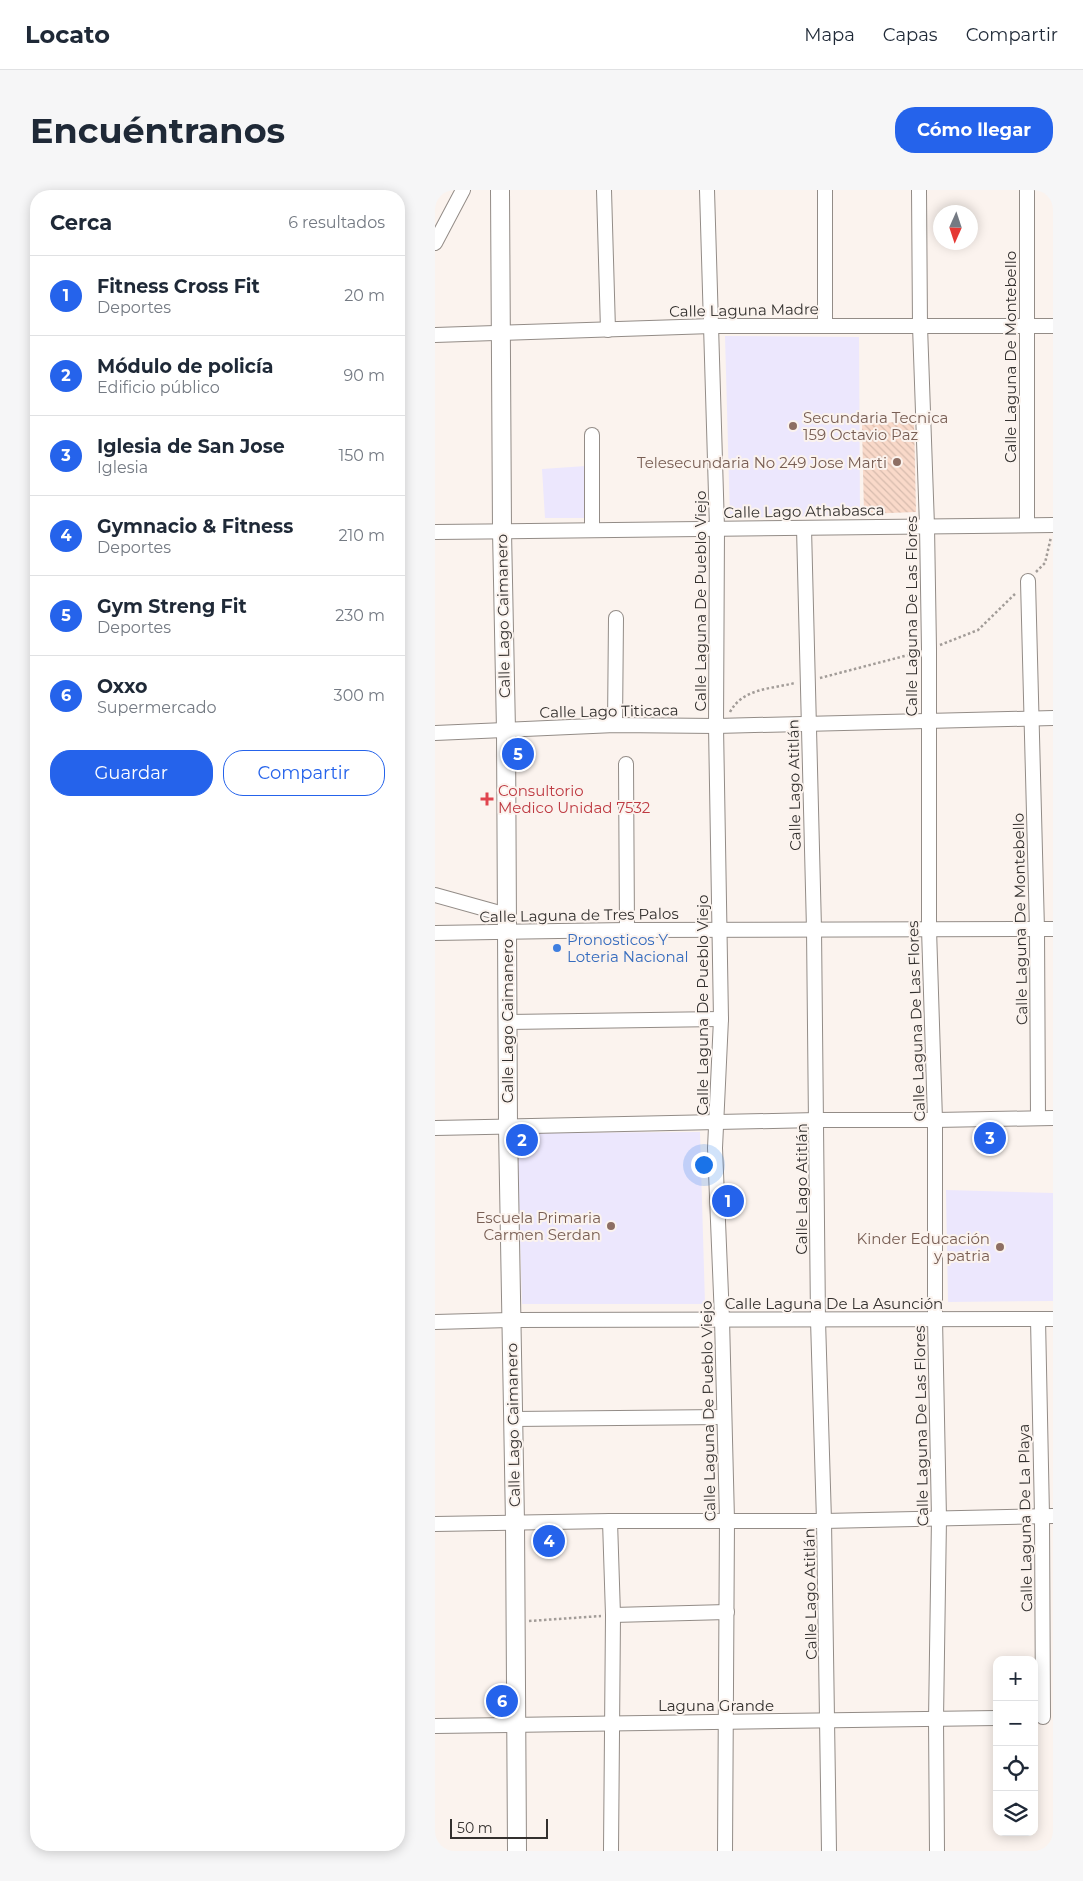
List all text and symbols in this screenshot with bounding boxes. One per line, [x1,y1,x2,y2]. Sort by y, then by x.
text: Locato [25,20,110,49]
text: Mapa [804,24,855,46]
text: Capas [883,24,938,46]
text: Compartir [966,24,1058,46]
button: Cómo llegar [895,107,1053,153]
text: Encuéntranos [30,109,285,152]
north arrow [933,205,978,250]
text: Cerca [50,210,112,235]
text: 6 resultados [288,213,385,232]
street label: Calle Laguna De Montebello [1001,251,1020,463]
text: Fitness Cross Fit [97,275,260,298]
text: 1 [63,286,69,305]
text: 20 m [344,286,385,305]
text: Deportes [97,298,171,317]
street label: Calle Laguna Madre [669,299,819,321]
text: Módulo de policía [97,355,273,378]
text: 2 [61,366,71,385]
text: 90 m [343,366,385,385]
text: Edificio público [97,378,220,397]
place label: Secundaria Tecnica 159 Octavio Paz [803,408,948,444]
marker: Secundaria Tecnica 159 Octavio Paz [787,420,799,432]
text: Iglesia de San Jose [97,435,285,458]
text: 3 [61,446,71,465]
text: 150 m [338,446,385,465]
place label: Telesecundaria No 249 Jose Marti [637,453,887,472]
marker: Telesecundaria No 249 Jose Marti [891,456,903,468]
text: Iglesia [97,458,148,477]
street label: Calle Laguna De Pueblo Viejo [691,491,710,711]
street label: Calle Lago Athabasca [723,500,885,522]
text: Gymnacio & Fitness [97,515,293,538]
street label: Calle Laguna De Las Flores [902,516,921,716]
text: 4 [60,526,72,545]
text: 210 m [338,526,385,545]
street label: Calle Lago Caimanero [492,534,514,698]
text: Deportes [97,538,171,557]
text: Gym Streng Fit [97,595,247,618]
text: 5 [61,606,71,625]
text: 230 m [335,606,385,625]
text: Deportes [97,618,171,637]
text: Oxxo [97,675,148,698]
text: 6 [61,686,71,705]
text: 300 m [334,686,385,705]
text: Supermercado [97,698,217,717]
street label: Calle Lago Titicaca [539,700,679,722]
street label: Calle Lago Atitlán [783,719,805,851]
pin: 5 [502,735,534,773]
button: Guardar [50,750,213,796]
button: Compartir [223,750,385,796]
place label: Consultorio Medico Unidad 7532 [498,781,650,817]
marker: Consultorio Medico Unidad 7532 [480,792,494,806]
street label: Calle Laguna De Montebello [1009,813,1031,1025]
street label: Calle Laguna De Pueblo Viejo [693,895,712,1115]
street label: Calle Laguna de Tres Palos [479,904,679,926]
street label: Calle Laguna De Las Flores [903,920,929,1122]
place label: Pronosticos Y Loteria Nacional [567,930,689,966]
street label: Calle Lago Caimanero [498,939,517,1103]
marker: Pronosticos Y Loteria Nacional [551,942,563,954]
pin: 3 [974,1119,1006,1157]
pin: 2 [506,1121,538,1159]
street label: Calle Lago Atitlán [792,1123,811,1255]
your location [691,1152,717,1178]
pin: 1 [712,1182,744,1220]
place label: Escuela Primaria Carmen Serdan [475,1208,601,1244]
marker: Escuela Primaria Carmen Serdan [605,1220,617,1232]
place label: Kinder Educación y patria [857,1229,990,1265]
marker: Kinder Educación y patria [994,1241,1006,1253]
street label: Calle Laguna De La Asunción [725,1294,943,1313]
street label: Calle Laguna De Pueblo Viejo [697,1300,719,1522]
street label: Calle Laguna De Las Flores [910,1325,932,1527]
street label: Calle Lago Caimanero [502,1343,524,1507]
street label: Calle Laguna De La Playa [1014,1424,1036,1612]
pin: 4 [533,1522,565,1560]
street label: Calle Lago Atitlán [799,1528,821,1660]
map controls [993,1656,1038,1836]
button: + [993,1656,1038,1701]
pin: 6 [486,1682,518,1720]
street label: Laguna Grande [658,1696,774,1715]
button: − [993,1701,1038,1746]
button: locate [993,1746,1038,1791]
button: layers [993,1791,1038,1836]
scale bar [450,1816,547,1839]
text: 50 m [457,1819,493,1837]

